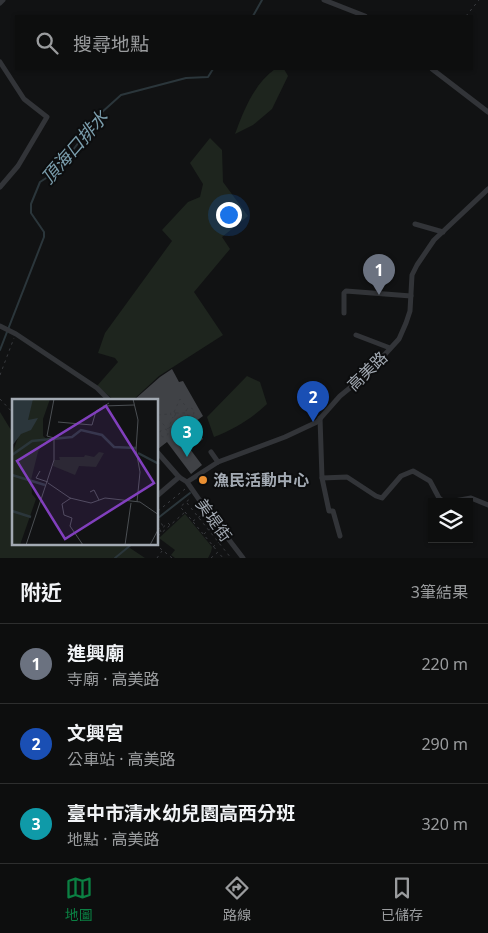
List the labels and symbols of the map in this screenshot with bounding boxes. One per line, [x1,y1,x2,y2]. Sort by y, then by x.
water label: 頂海口排水 [35,104,113,189]
your location [216,202,242,228]
pin: 1 [363,254,395,295]
street label: 高美路 [342,346,392,396]
pin: 2 [297,381,329,422]
inset map [12,399,159,546]
pin: 3 [171,416,203,457]
place label: 漁民活動中心 [213,469,309,491]
marker: 漁民活動中心 [197,474,209,486]
street label: 美堤街 [191,494,237,546]

